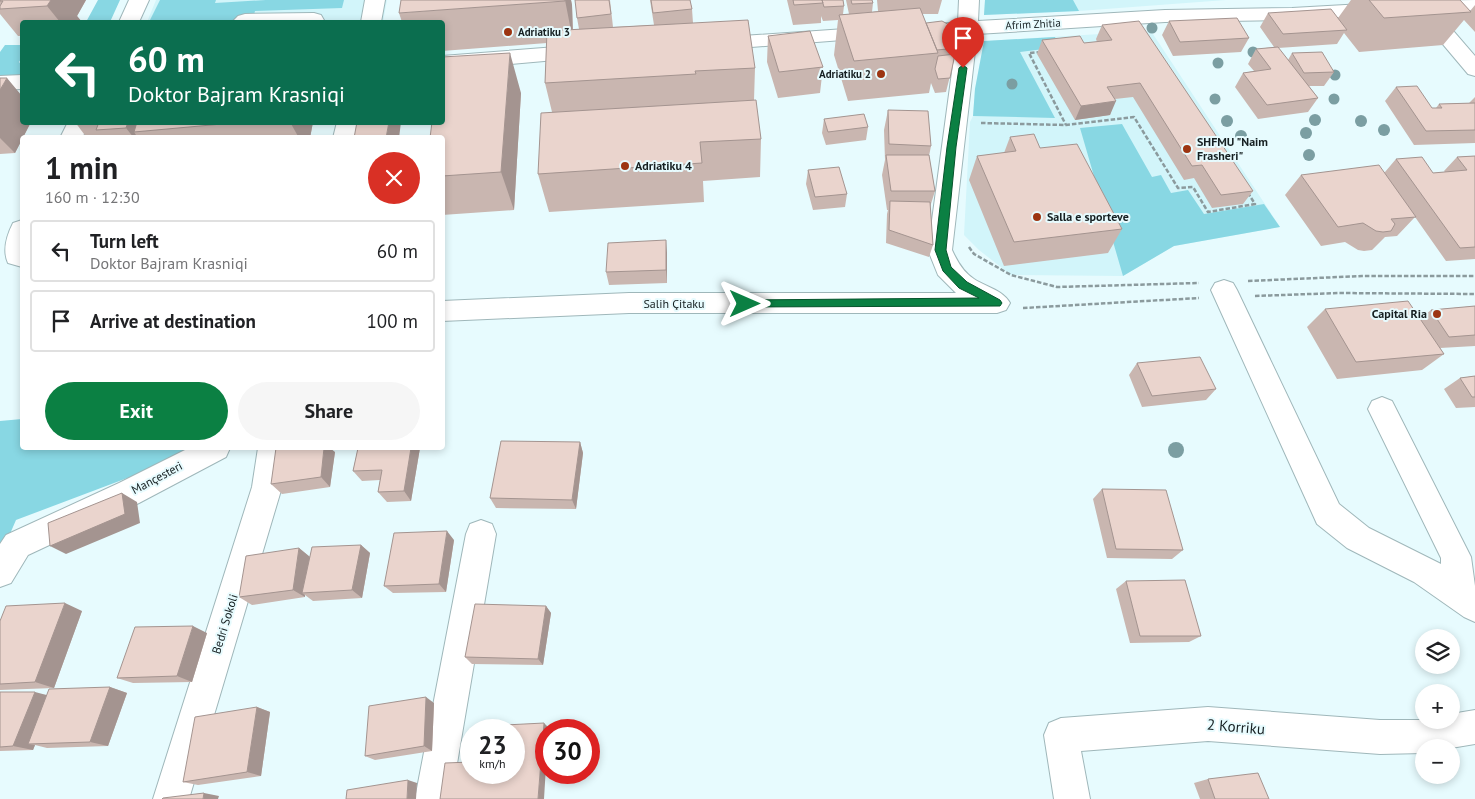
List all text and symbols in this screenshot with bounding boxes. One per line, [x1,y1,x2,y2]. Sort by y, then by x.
street label: Afrim Zhitia [1005,16,1061,32]
pin [942,17,984,68]
icon: arrive [949,24,977,52]
place label: Adriatiku 3 [518,25,570,39]
marker: Adriatiku 3 [502,26,514,38]
text: 60 m [128,36,205,82]
icon: left [45,40,110,105]
place label: Adriatiku 2 [819,67,871,81]
marker: Adriatiku 2 [875,68,887,80]
text: Doktor Bajram Krasniqi [128,80,345,108]
place label: SHFMU "Naim Frasheri" [1197,134,1268,163]
marker: SHFMU "Naim Frasheri" [1181,143,1193,155]
text: 1 min [45,148,118,187]
button: close [368,152,420,204]
place label: Adriatiku 4 [635,158,692,173]
marker: Adriatiku 4 [619,160,631,172]
text: 160 m · 12:30 [45,187,140,207]
place label: Salla e sporteve [1047,209,1129,224]
marker: Salla e sporteve [1031,211,1043,223]
text: Turn left [90,229,159,253]
icon: left [47,237,75,265]
text: 60 m [377,239,418,263]
text: Doktor Bajram Krasniqi [90,253,248,273]
position arrow [718,277,770,329]
street label: Salih Çitaku [643,296,705,311]
place label: Capital Ria [1372,306,1427,321]
icon: arrive [47,307,75,335]
marker: Capital Ria [1431,308,1443,320]
text: Arrive at destination [90,309,256,333]
text: 100 m [366,309,418,333]
button: Exit [45,382,228,440]
button: Share [238,382,420,440]
street label: Mançesteri [129,458,185,497]
street label: Bedri Sokoli [208,592,241,656]
map controls [1415,629,1460,784]
button: layers [1415,629,1460,674]
button: + [1415,684,1460,729]
street label: 2 Korriku [1206,715,1266,738]
speed limit sign: 30 [535,719,600,784]
text: 23 [478,729,507,761]
button: − [1415,739,1460,784]
text: km/h [479,756,506,771]

